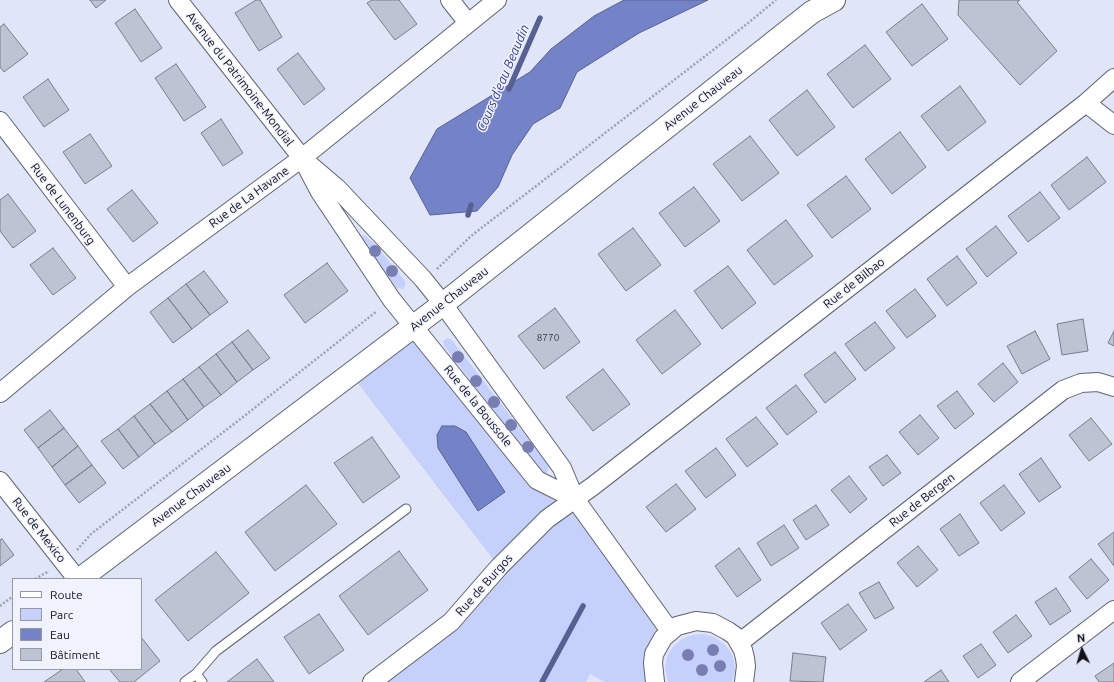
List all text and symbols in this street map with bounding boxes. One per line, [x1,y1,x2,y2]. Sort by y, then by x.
street label: Avenue du Patrimoine-Mondial [183,9,297,149]
water label: Cours d'eau Beaudin [473,22,533,134]
street label: Avenue Chauveau [661,63,745,133]
street label: Rue de Lunenburg [28,160,98,248]
street label: Rue de La Havane [206,163,292,231]
street label: Rue de Bilbao [820,255,888,311]
street label: Avenue Chauveau [407,264,491,334]
house number: 8770 [537,332,559,344]
street label: Rue de la Boussole [441,362,515,450]
street label: Avenue Chauveau [148,460,234,530]
street label: Rue de Bergen [886,470,958,530]
street label: Rue de Mexico [9,495,69,565]
street label: Rue de Burgos [452,551,516,619]
legend [12,578,142,670]
text: Route [50,588,83,601]
text: Parc [50,608,73,621]
text: Eau [50,628,70,641]
north arrow [1062,630,1102,670]
text: N [1076,632,1086,644]
text: Bâtiment [50,648,100,661]

